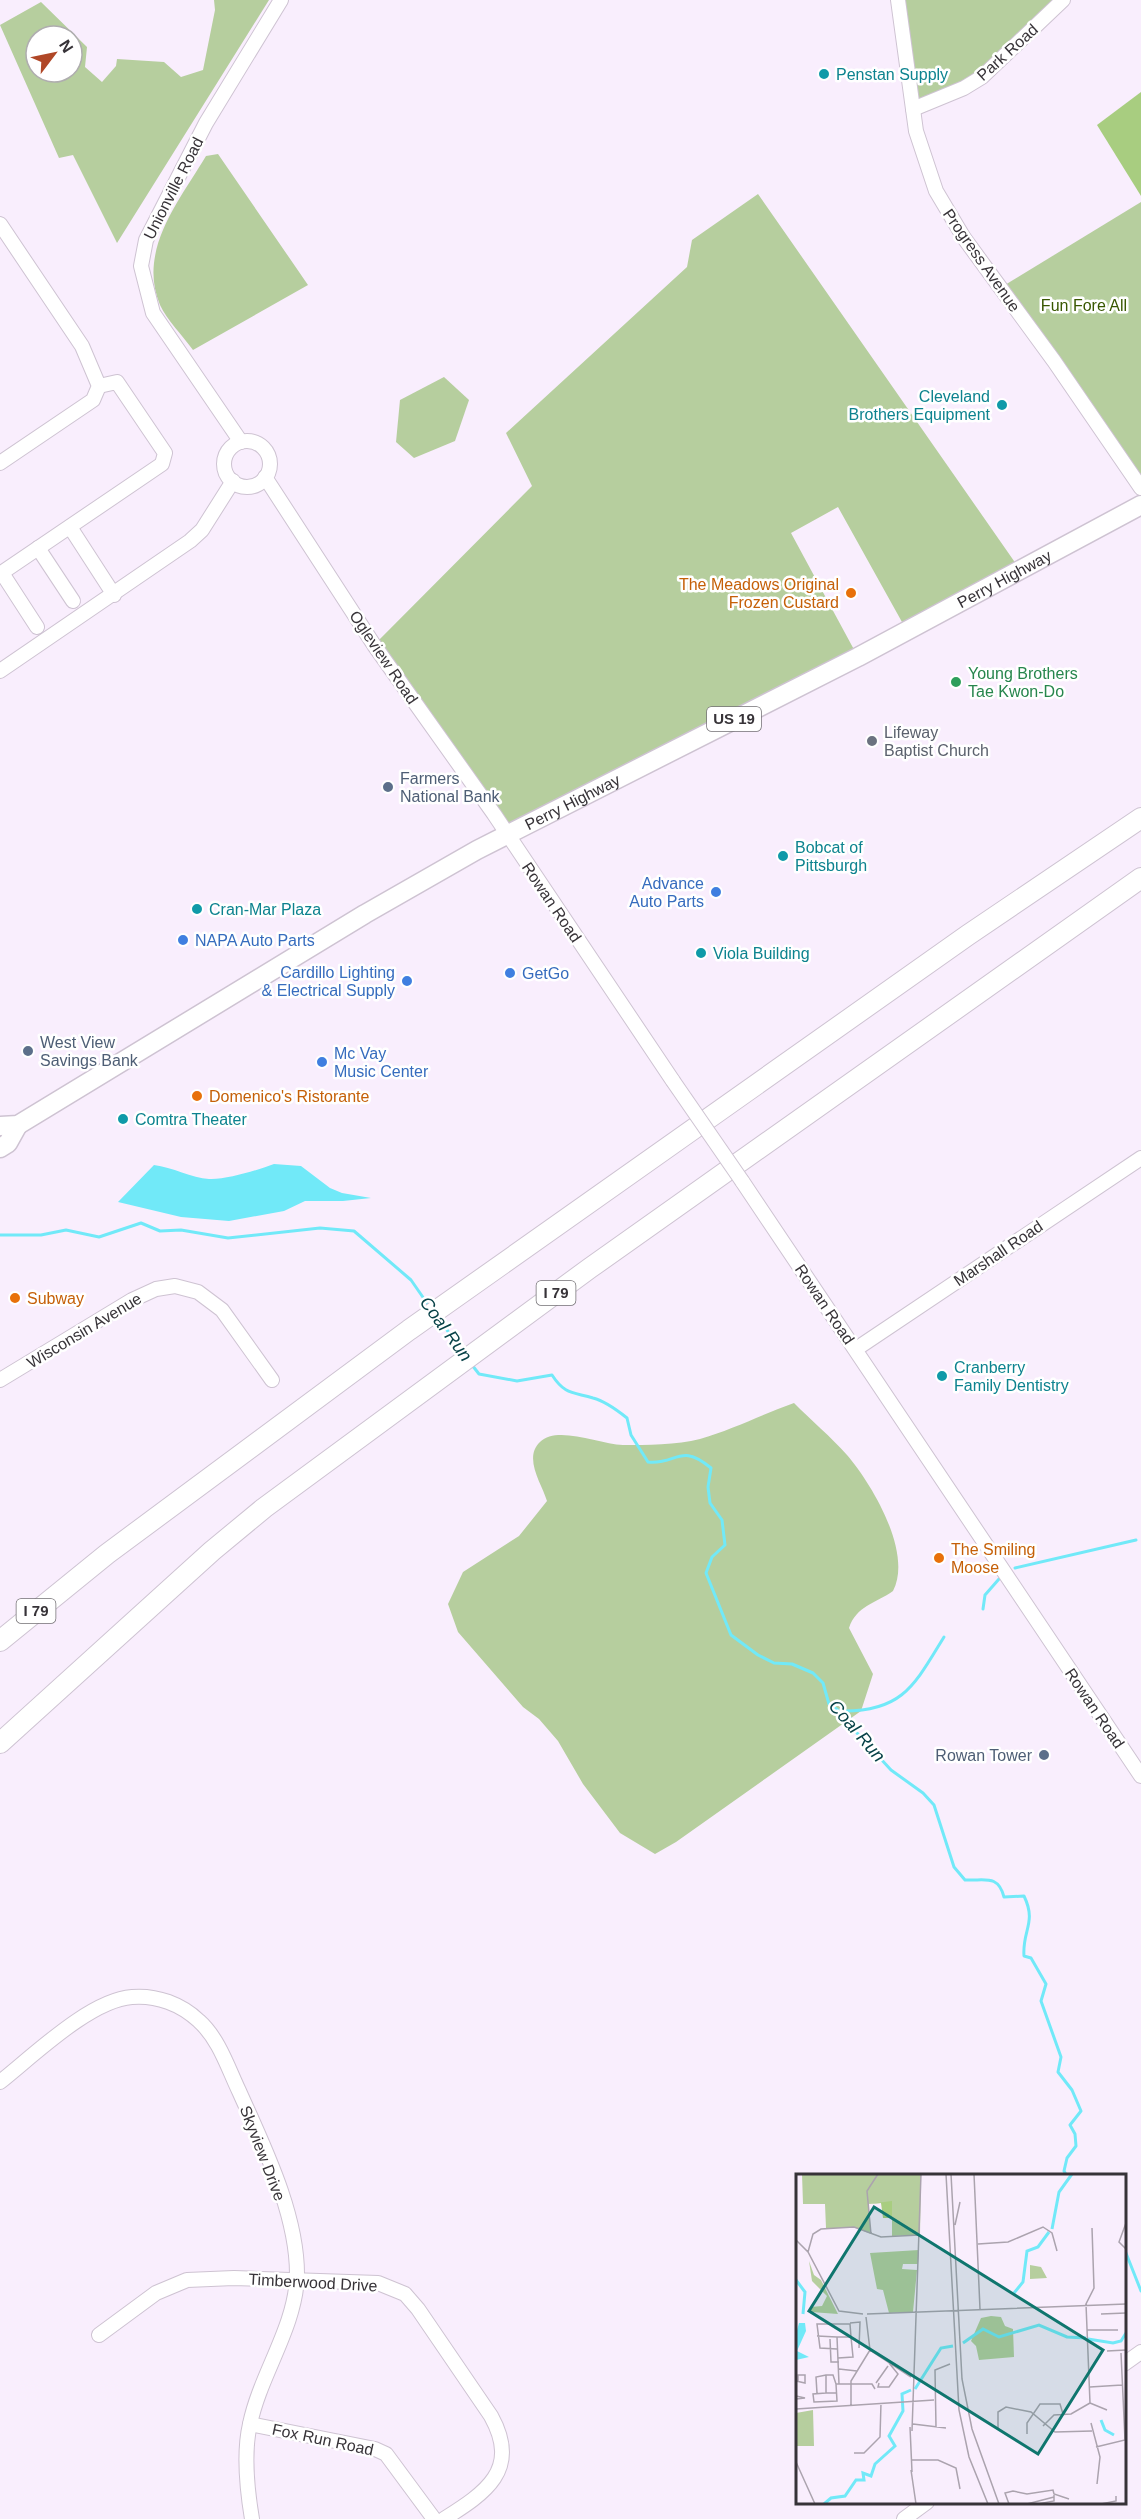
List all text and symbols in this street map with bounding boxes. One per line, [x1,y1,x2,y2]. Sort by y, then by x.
street label: Park Road [974,21,1041,84]
north arrow [24,24,84,84]
text: N [56,37,77,56]
place label: Penstan Supply [836,66,948,83]
marker: Penstan Supply [817,67,831,81]
street label: Unionville Road [140,134,206,242]
street label: Progress Avenue [940,206,1023,315]
park label: Fun Fore All [1041,297,1127,314]
place label: Cleveland Brothers Equipment [849,388,991,423]
marker: Cleveland Brothers Equipment [995,398,1009,412]
street label: Perry Highway [954,547,1054,611]
place label: The Meadows Original Frozen Custard [679,576,839,611]
marker: The Meadows Original Frozen Custard [844,586,858,600]
street label: Ogleview Road [346,608,421,707]
place label: Young Brothers Tae Kwon-Do [968,665,1078,700]
marker: Young Brothers Tae Kwon-Do [949,675,963,689]
road number: US 19 [707,707,761,731]
place label: Lifeway Baptist Church [884,724,989,759]
marker: Lifeway Baptist Church [865,734,879,748]
place label: Farmers National Bank [400,770,501,805]
street label: Perry Highway [522,771,623,833]
marker: Farmers National Bank [381,780,395,794]
place label: Bobcat of Pittsburgh [795,839,867,874]
marker: Bobcat of Pittsburgh [776,849,790,863]
street label: Rowan Road [519,859,584,945]
place label: Advance Auto Parts [629,875,704,910]
marker: Advance Auto Parts [709,885,723,899]
place label: Cran-Mar Plaza [209,901,321,918]
marker: Cran-Mar Plaza [190,902,204,916]
place label: NAPA Auto Parts [195,932,315,949]
marker: NAPA Auto Parts [176,933,190,947]
place label: Viola Building [713,945,810,962]
marker: Viola Building [694,946,708,960]
place label: Cardillo Lighting & Electrical Supply [262,964,395,999]
place label: GetGo [522,965,569,982]
marker: GetGo [503,966,517,980]
marker: Cardillo Lighting & Electrical Supply [400,974,414,988]
place label: West View Savings Bank [40,1034,139,1069]
marker: West View Savings Bank [21,1044,35,1058]
place label: Mc Vay Music Center [334,1045,429,1080]
marker: Mc Vay Music Center [315,1055,329,1069]
place label: Domenico's Ristorante [209,1088,370,1105]
marker: Domenico's Ristorante [190,1089,204,1103]
place label: Comtra Theater [135,1111,247,1128]
marker: Comtra Theater [116,1112,130,1126]
street label: Marshall Road [951,1218,1046,1289]
street label: Rowan Road [792,1261,857,1347]
road number: I 79 [536,1281,576,1305]
street label: Wisconsin Avenue [24,1290,145,1371]
place label: Subway [27,1290,84,1307]
marker: Subway [8,1291,22,1305]
water label: Coal Run [416,1293,476,1365]
place label: Cranberry Family Dentistry [954,1359,1069,1394]
marker: Cranberry Family Dentistry [935,1369,949,1383]
place label: The Smiling Moose [951,1541,1035,1576]
marker: The Smiling Moose [932,1551,946,1565]
road number: I 79 [16,1599,56,1623]
street label: Rowan Road [1062,1665,1127,1751]
water label: Coal Run [825,1696,889,1766]
place label: Rowan Tower [935,1747,1033,1764]
marker: Rowan Tower [1037,1748,1051,1762]
street label: Skyview Drive [237,2103,289,2203]
inset map [796,2174,1126,2504]
street label: Timberwood Drive [248,2271,378,2294]
street label: Fox Run Road [271,2420,375,2459]

